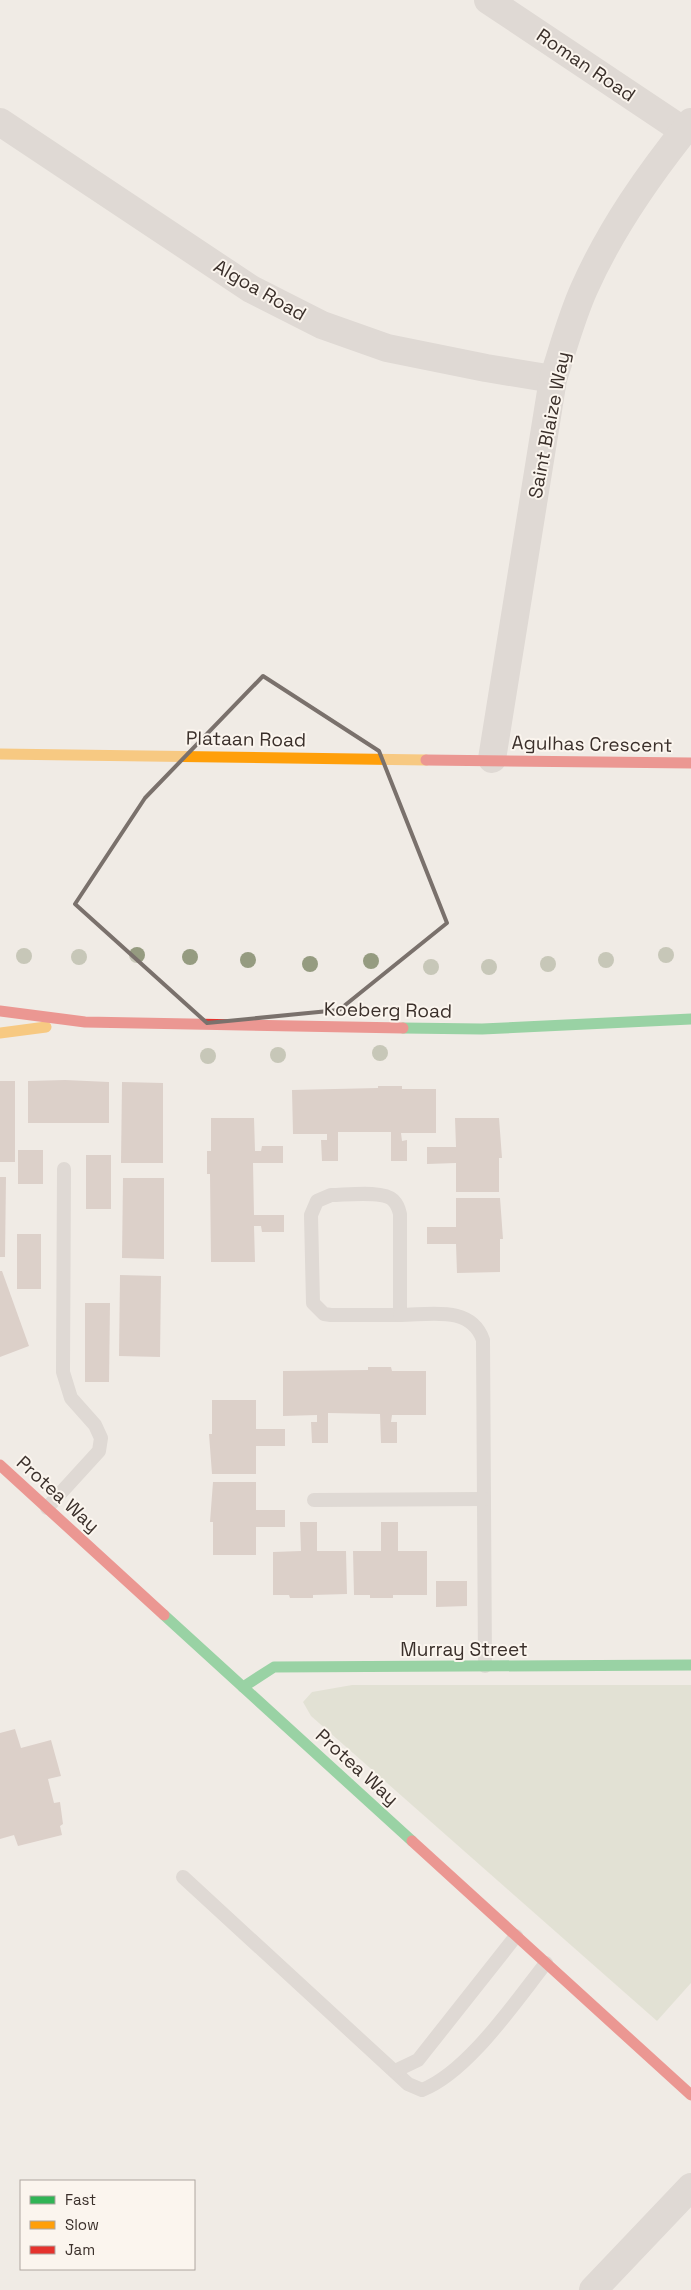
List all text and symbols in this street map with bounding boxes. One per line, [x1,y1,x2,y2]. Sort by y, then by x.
street label: Roman Road [532,23,640,107]
street label: Algoa Road [209,253,311,327]
street label: Saint Blaize Way [522,349,576,501]
street label: Plataan Road [186,725,306,753]
street label: Agulhas Crescent [511,730,673,758]
street label: Koeberg Road [324,996,452,1024]
street label: Protea Way [11,1450,105,1538]
street label: Murray Street [400,1637,528,1662]
street label: Protea Way [310,1723,404,1811]
legend [20,2180,195,2270]
text: Fast [65,2190,96,2209]
text: Slow [65,2215,99,2234]
text: Jam [65,2240,95,2259]

